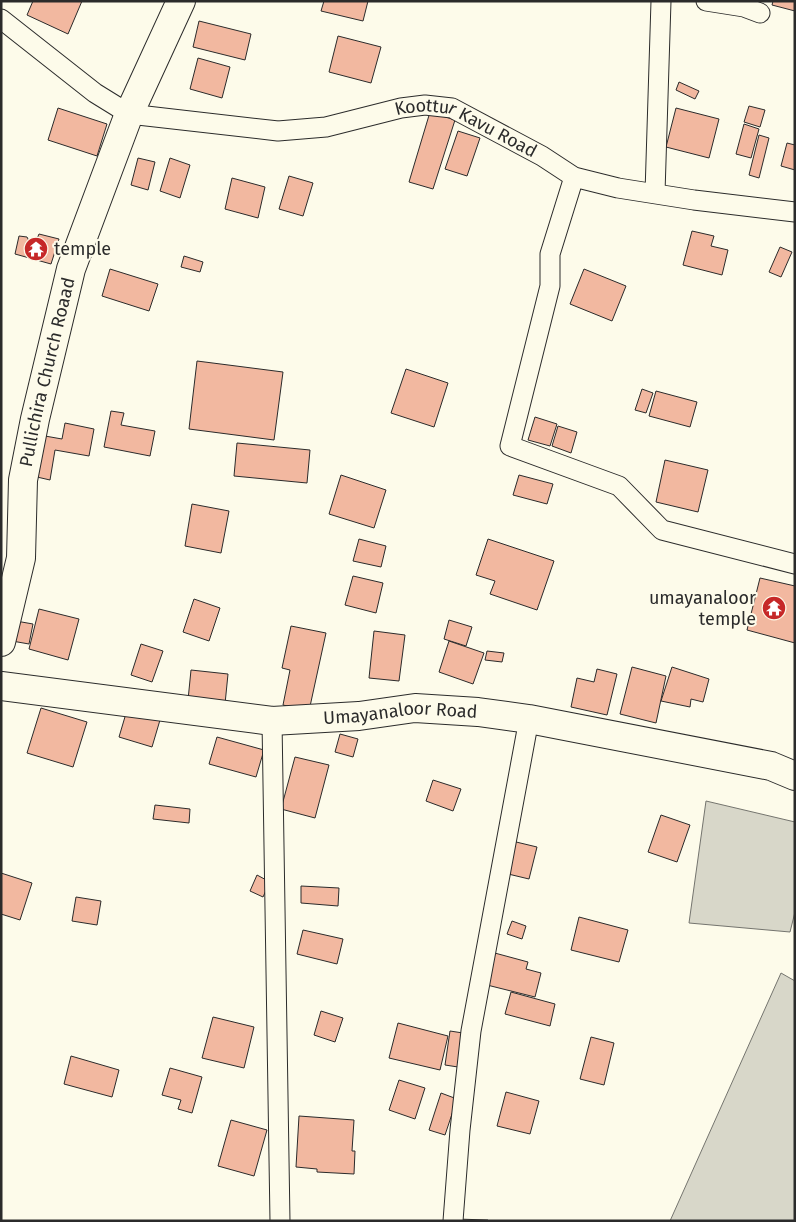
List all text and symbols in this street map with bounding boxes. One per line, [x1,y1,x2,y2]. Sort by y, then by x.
street label: Koottur Kavu Road [392,94,541,162]
temple icon: temple [23,236,49,262]
place label: temple [54,238,111,260]
street label: Pullichira Church Roaad [15,275,80,469]
place label: umayanaloor temple [649,587,756,630]
temple icon: umayanaloor temple [761,595,787,621]
street label: Umayanaloor Road [323,697,478,729]

